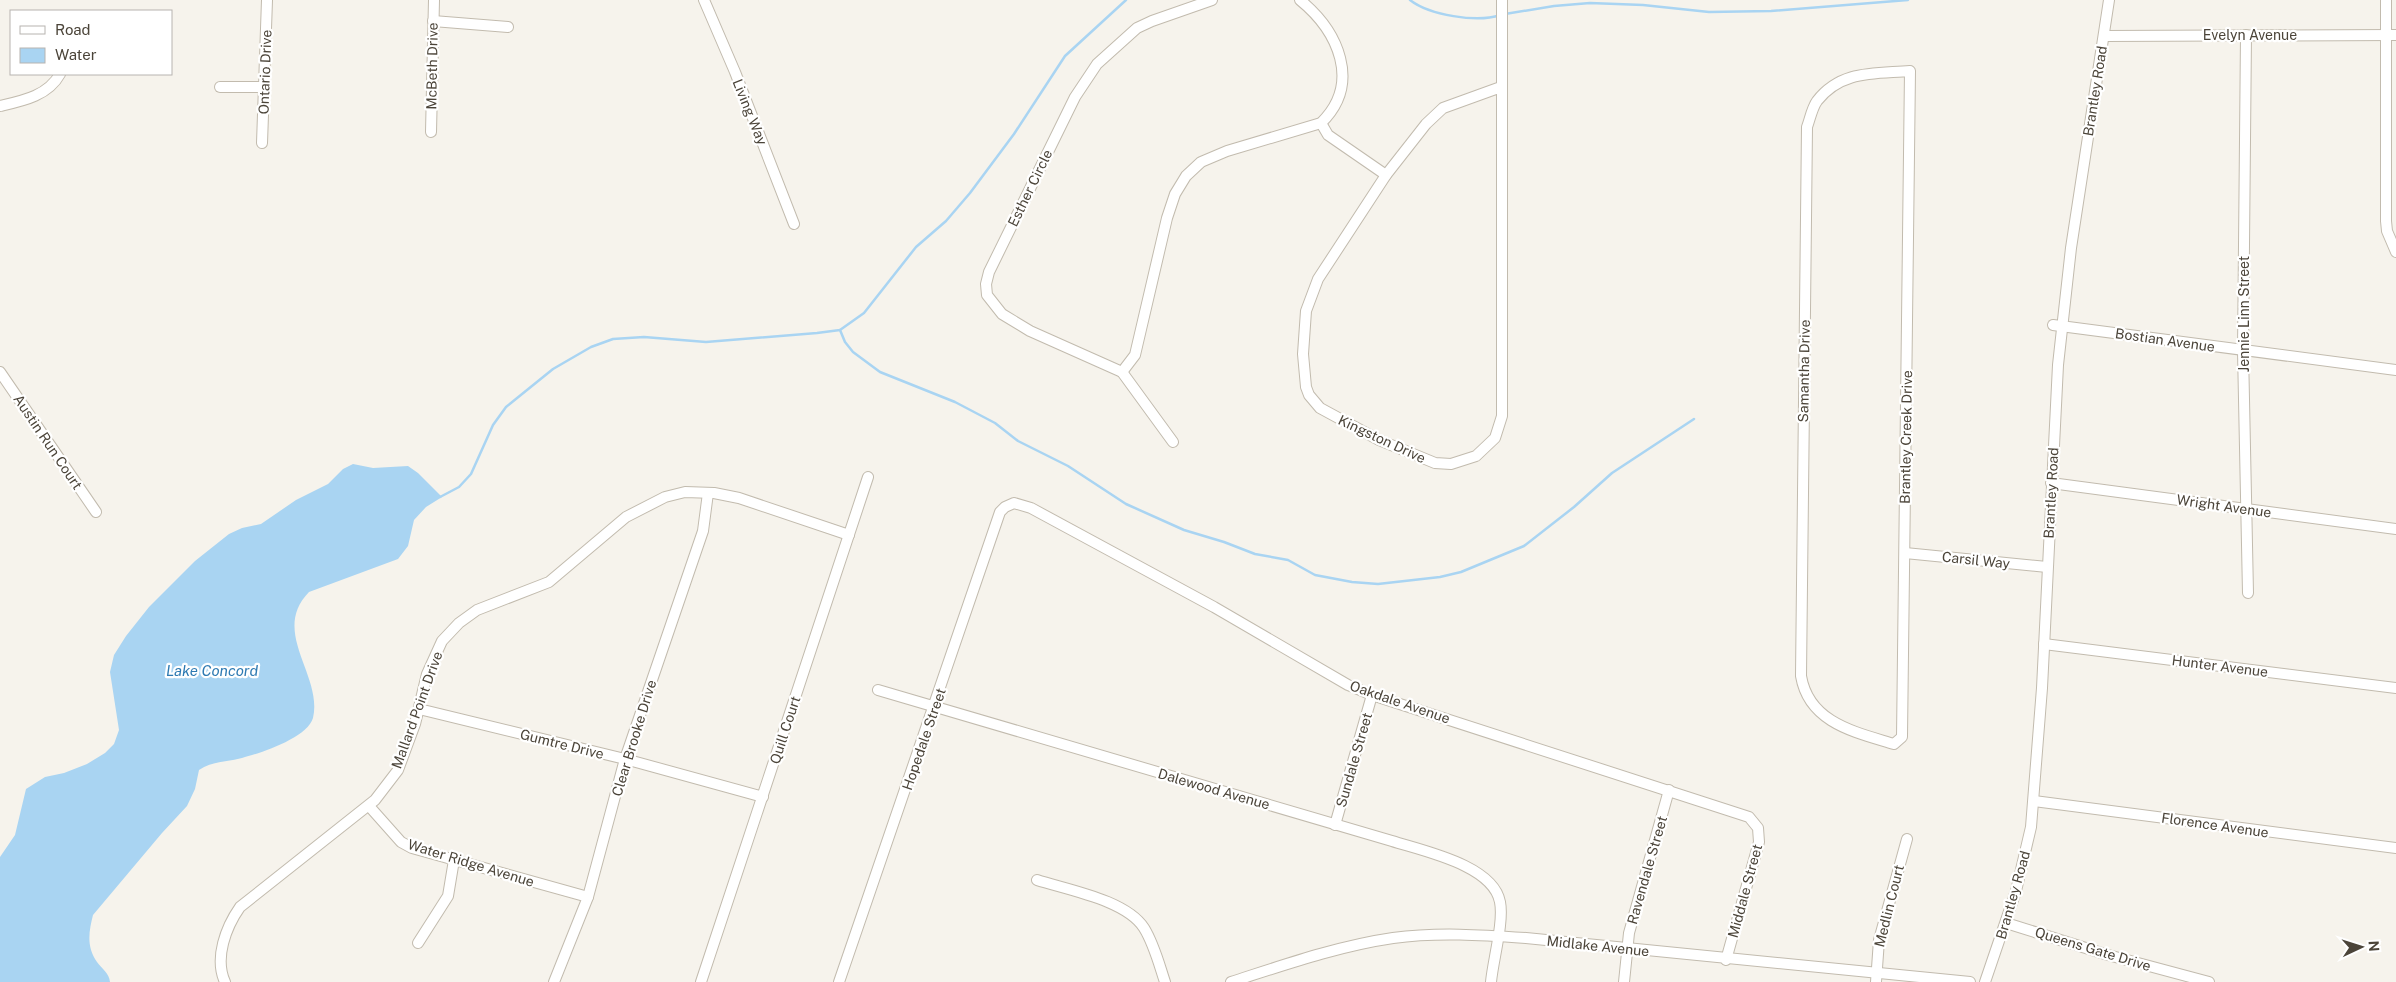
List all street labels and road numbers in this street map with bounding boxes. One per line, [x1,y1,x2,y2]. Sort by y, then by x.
street label: McBeth Drive [423,22,441,110]
street label: Evelyn Avenue [2203,27,2297,43]
street label: Ontario Drive [256,29,274,115]
street label: Brantley Road [2080,45,2110,137]
street label: Living Way [730,77,771,148]
street label: Esther Circle [1004,147,1056,229]
street label: Jennie Linn Street [2236,256,2252,372]
street label: Samantha Drive [1795,319,1813,423]
street label: Bostian Avenue [2114,325,2216,355]
street label: Brantley Creek Drive [1897,370,1915,504]
street label: Austin Run Court [10,392,86,492]
street label: Kingston Drive [1336,412,1428,466]
street label: Brantley Road [2041,447,2061,539]
street label: Wright Avenue [2176,491,2273,521]
street label: Carsil Way [1941,548,2011,572]
street label: Mallard Point Drive [388,649,446,771]
street label: Hunter Avenue [2171,652,2269,680]
street label: Oakdale Avenue [1348,677,1452,727]
street label: Clear Brooke Drive [609,678,659,798]
street label: Hopedale Street [899,686,949,792]
street label: Quill Court [767,694,803,766]
street label: Sundale Street [1333,711,1375,809]
street label: Gumtre Drive [518,726,606,762]
street label: Dalewood Avenue [1156,765,1272,813]
street label: Florence Avenue [2160,810,2270,840]
street label: Ravendale Street [1624,814,1670,926]
street label: Water Ridge Avenue [406,836,536,890]
street label: Middale Street [1725,842,1765,940]
street label: Brantley Road [1993,849,2033,941]
street label: Medlin Court [1871,863,1907,949]
street label: Queens Gate Drive [2033,924,2153,974]
street label: Midlake Avenue [1546,933,1650,959]

